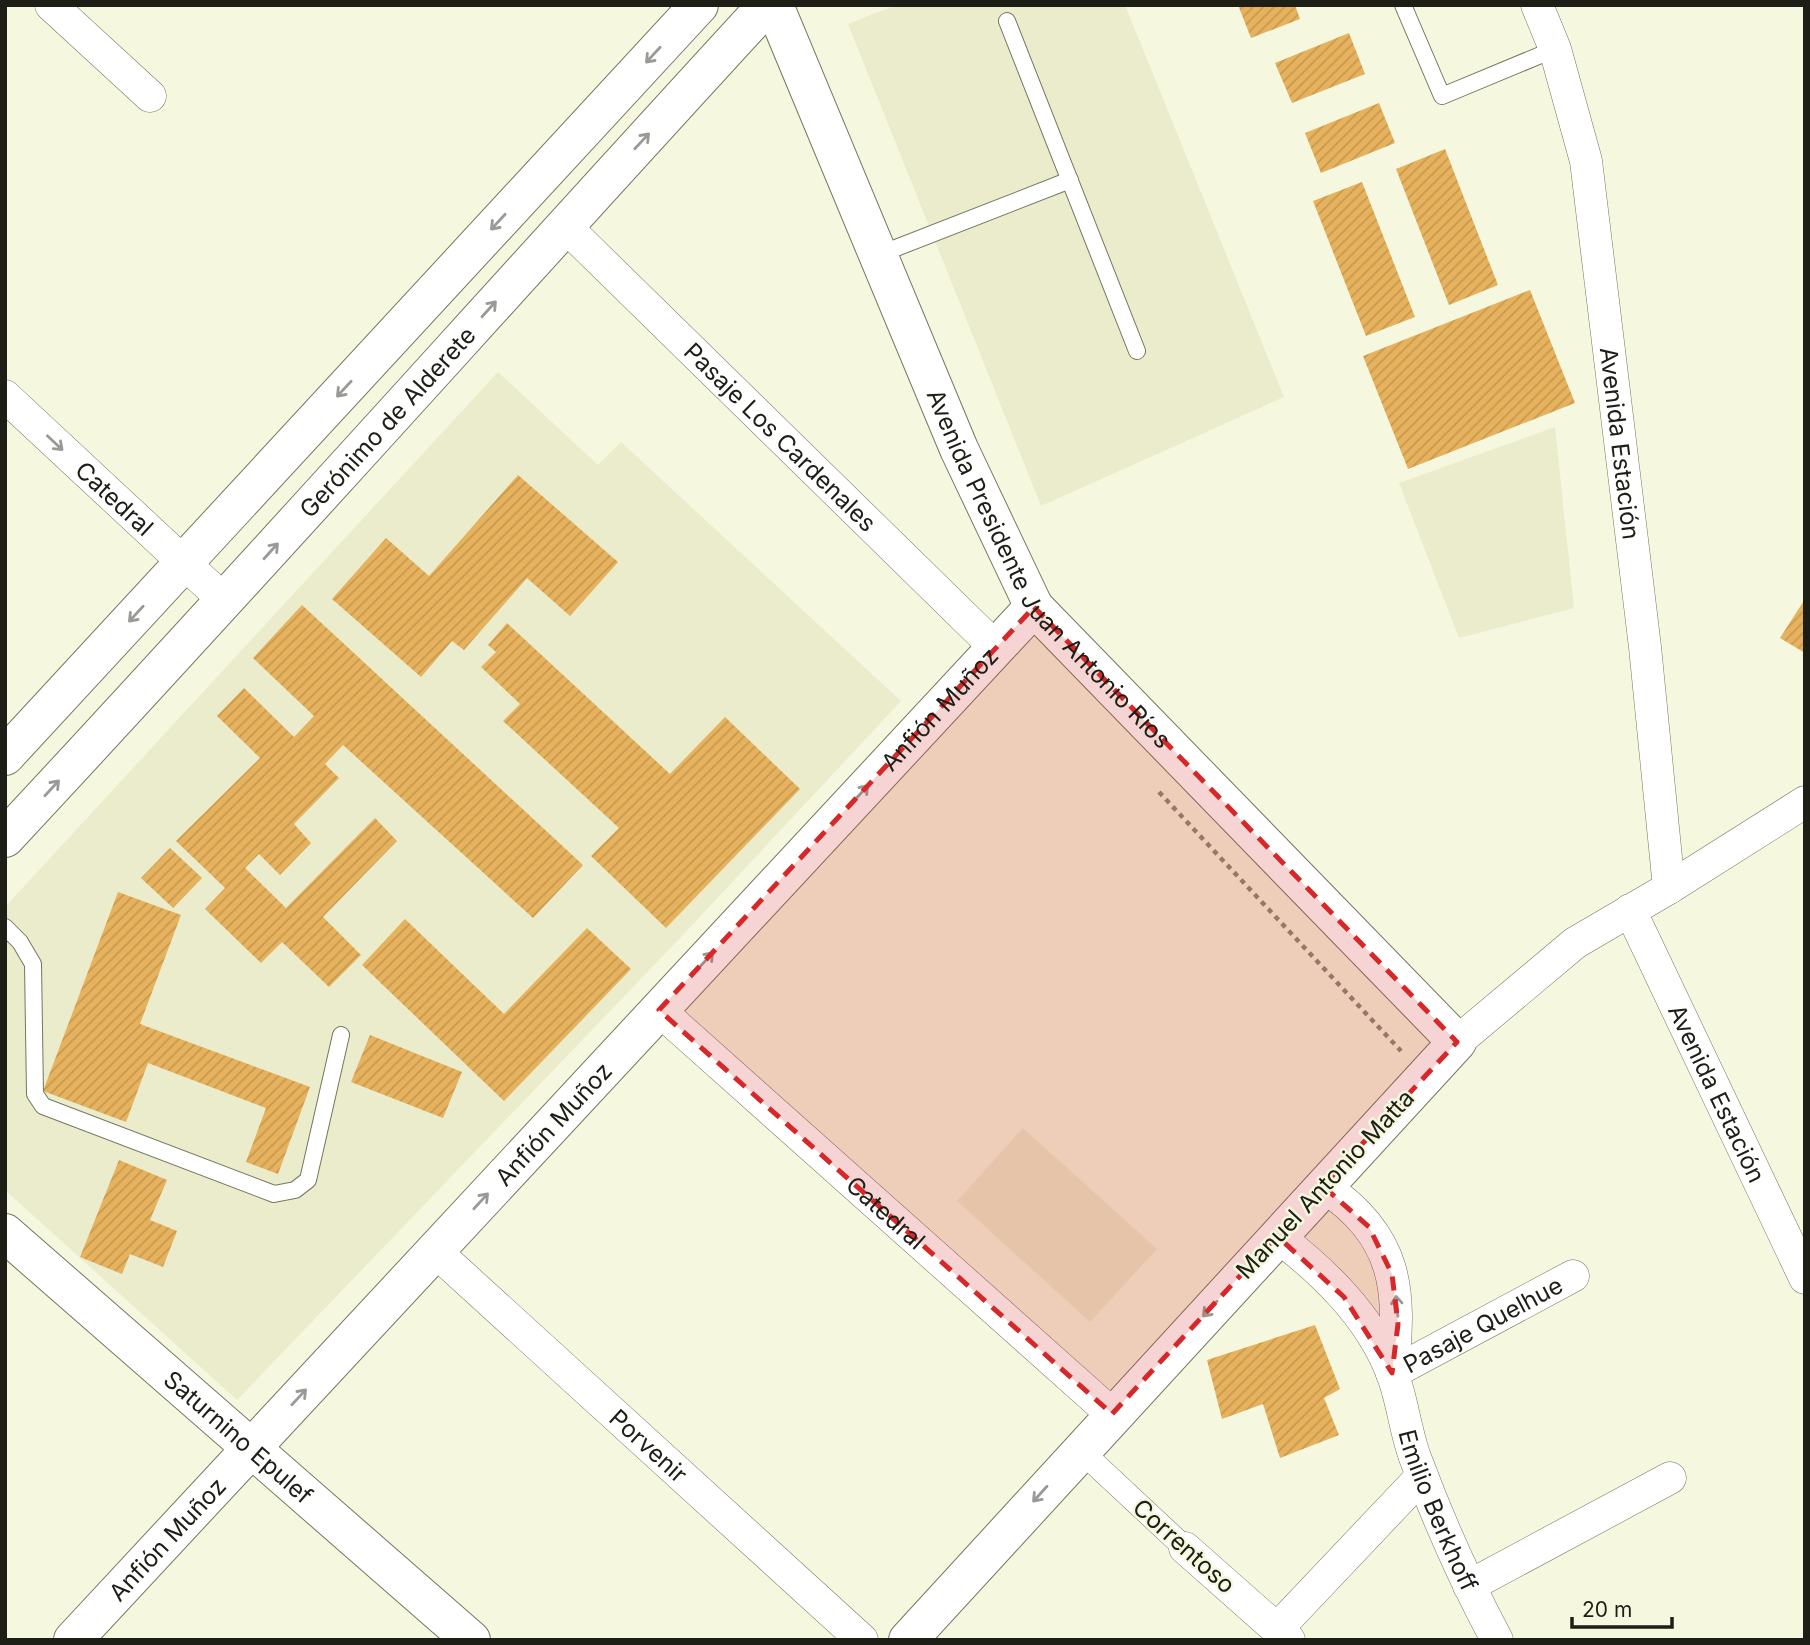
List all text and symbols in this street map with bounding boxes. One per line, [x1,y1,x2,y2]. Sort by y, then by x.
one-way arrow [644,46,661,63]
one-way arrow [634,132,650,150]
one-way arrow [490,213,507,230]
one-way arrow [481,300,497,318]
street label: Gerónimo de Alderete [293,320,481,523]
street label: Pasaje Los Cardenales [678,337,883,537]
street label: Avenida Estación [1594,345,1646,541]
one-way arrow [335,380,352,397]
street label: Avenida Presidente Juan Antonio Ríos [921,385,1177,754]
one-way arrow [46,434,63,451]
street label: Catedral [70,455,160,541]
one-way arrow [263,542,279,560]
one-way arrow [128,605,145,622]
street label: Anfión Muñoz [875,641,1004,776]
one-way arrow [43,780,60,797]
one-way arrow [853,784,869,802]
one-way arrow [698,951,714,969]
street label: Avenida Estación [1663,1000,1772,1187]
street label: Anfión Muñoz [489,1056,618,1192]
street label: Manuel Antonio Matta [1230,1083,1420,1285]
street label: Catedral [841,1170,931,1255]
one-way arrow [473,1193,490,1210]
street label: Pasaje Quelhue [1398,1270,1567,1379]
one-way arrow [1390,1295,1403,1317]
one-way arrow [1202,1300,1218,1318]
street label: Saturnino Epulef [158,1364,319,1510]
one-way arrow [290,1389,307,1406]
street label: Porvenir [604,1403,694,1488]
street label: Emilio Berkhoff [1393,1426,1484,1596]
street label: Anfión Muñoz [103,1471,231,1607]
one-way arrow [1031,1485,1048,1502]
street label: Correntoso [1127,1493,1241,1599]
scale bar [1572,1586,1672,1630]
text: 20 m [1582,1597,1632,1622]

